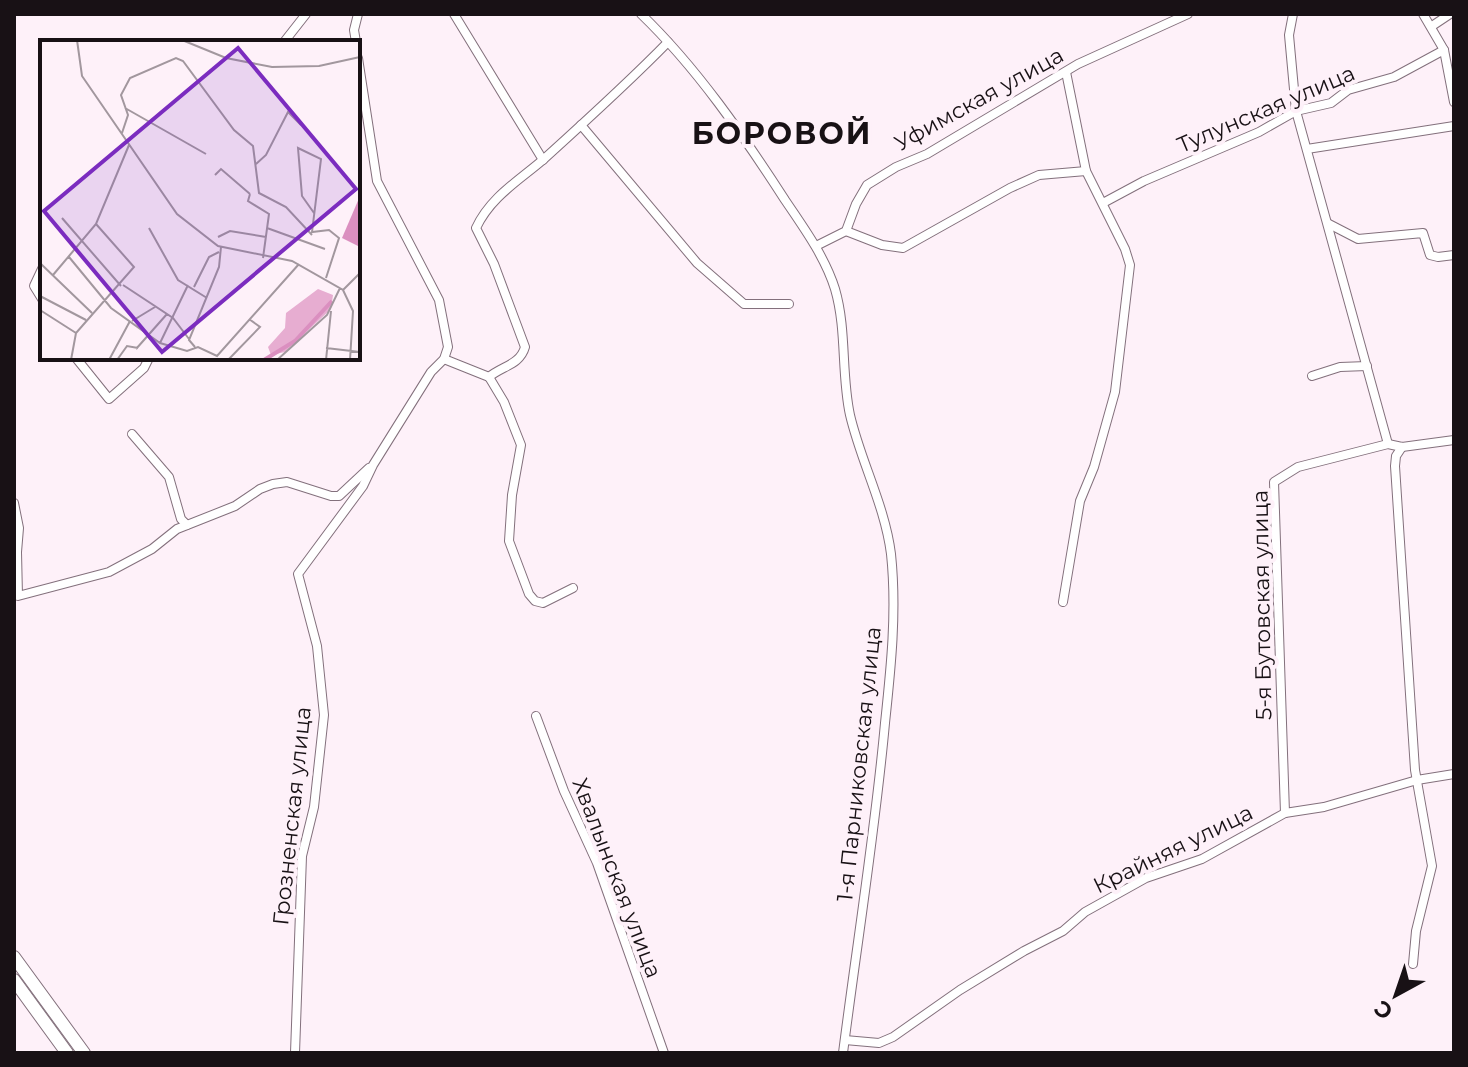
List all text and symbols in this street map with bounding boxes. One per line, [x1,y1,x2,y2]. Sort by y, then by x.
inset map [40,40,360,360]
street label: Уфимская улица [890,41,1068,157]
street label: Тулунская улица [1173,59,1359,159]
district label: БОРОВОЙ [692,115,872,152]
street label: 5-я Бутовская улица [1246,490,1278,720]
street label: 1-я Парниковская улица [831,625,887,903]
street label: Грозненская улица [267,705,317,927]
street label: Хвалынская улица [566,774,668,982]
street label: Крайняя улица [1089,799,1257,899]
north arrow [1356,955,1436,1035]
text: С [1369,994,1398,1025]

